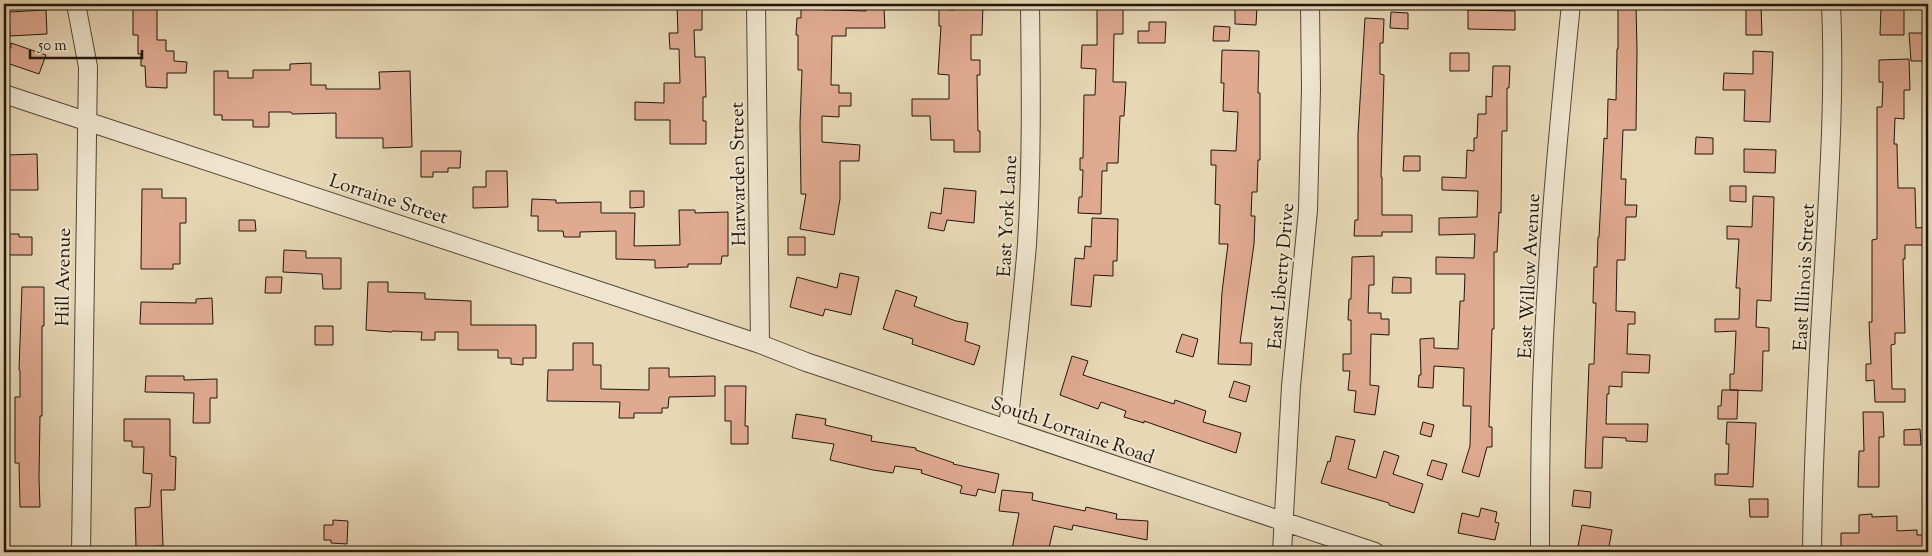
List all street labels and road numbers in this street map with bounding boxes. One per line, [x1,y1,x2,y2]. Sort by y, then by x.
street label: Harwarden Street [725,101,754,246]
street label: East York Lane [992,154,1025,278]
street label: Lorraine Street [325,168,451,232]
street label: East Willow Avenue [1513,193,1548,360]
street label: East Liberty Drive [1263,202,1302,351]
street label: East Illinois Street [1788,202,1823,352]
street label: Hill Avenue [50,227,79,327]
street label: South Lorraine Road [987,391,1158,472]

